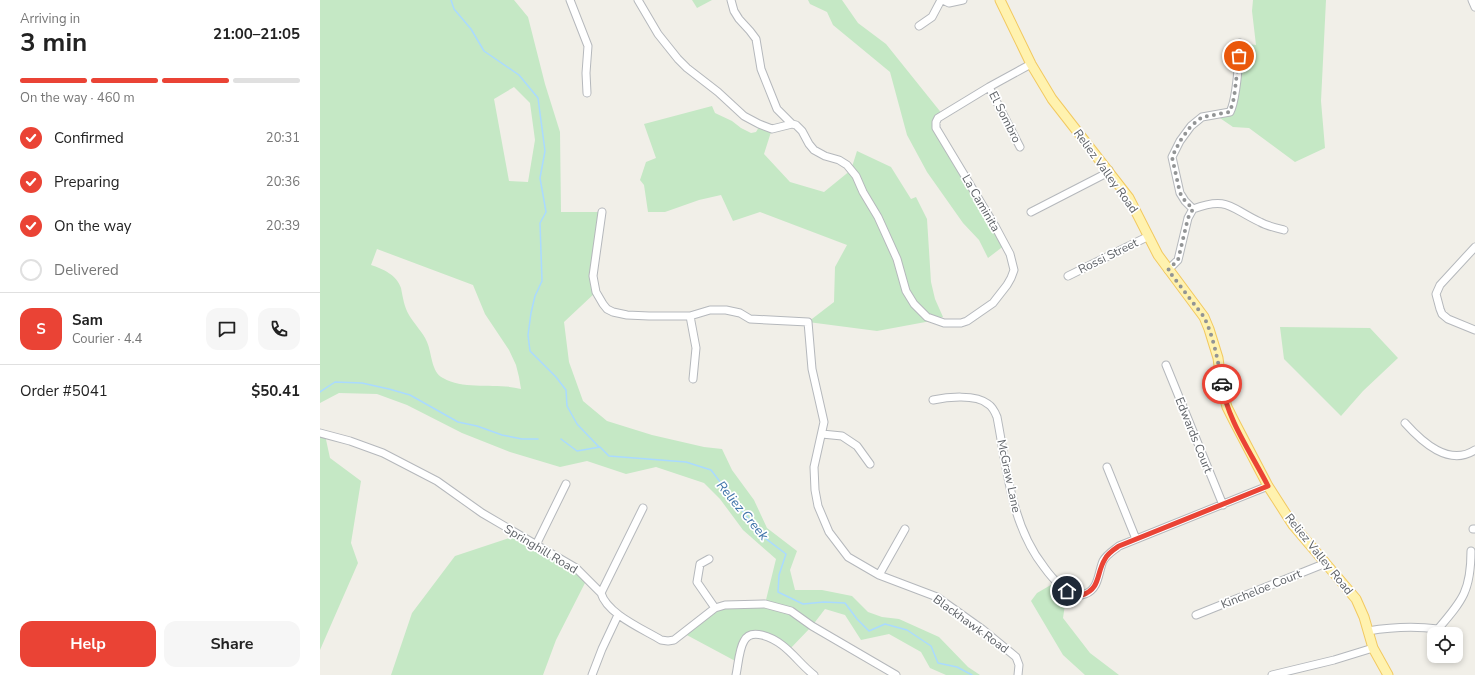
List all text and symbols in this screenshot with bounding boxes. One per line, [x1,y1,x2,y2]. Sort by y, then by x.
text: Arriving in [20,10,80,28]
text: 21:00–21:05 [213,24,300,44]
text: 3 min [20,25,87,60]
pin [1222,39,1256,73]
icon: bag [1228,45,1250,67]
street label: El Sombro [985,88,1025,146]
text: On the way · 460 m [20,89,135,107]
street label: Reliez Valley Road [1070,126,1142,216]
icon: check [20,127,42,149]
text: Confirmed [54,128,124,148]
text: 20:31 [266,129,300,147]
icon: check [20,171,42,193]
text: Preparing [54,172,119,192]
street label: La Caminita [958,172,1004,234]
text: 20:36 [266,173,300,191]
icon: check [20,215,42,237]
text: On the way [54,216,132,236]
text: 20:39 [266,217,300,235]
street label: Rossi Street [1075,234,1141,277]
text: Delivered [54,260,119,280]
button: chat [206,308,248,350]
button: phone [258,308,300,350]
text: Sam [72,310,103,330]
text: S [36,319,46,339]
text: Courier · 4.4 [72,330,142,348]
courier [1202,364,1242,404]
icon: car [1211,373,1233,395]
text: Order #5041 [20,381,108,401]
text: $50.41 [251,381,300,401]
street label: Edwards Court [1172,395,1217,476]
street label: McGraw Lane [993,438,1025,514]
water label: Reliez Creek [712,477,773,544]
street label: Reliez Valley Road [1281,510,1357,598]
street label: Springhill Road [501,521,581,577]
street label: Kincheloe Court [1218,565,1304,612]
pin [1050,574,1084,608]
icon: home [1056,580,1078,602]
street label: Blackhawk Road [930,591,1012,657]
button: Help [20,621,156,667]
button: Share [164,621,300,667]
map controls [1427,627,1463,663]
button: locate [1427,627,1463,663]

